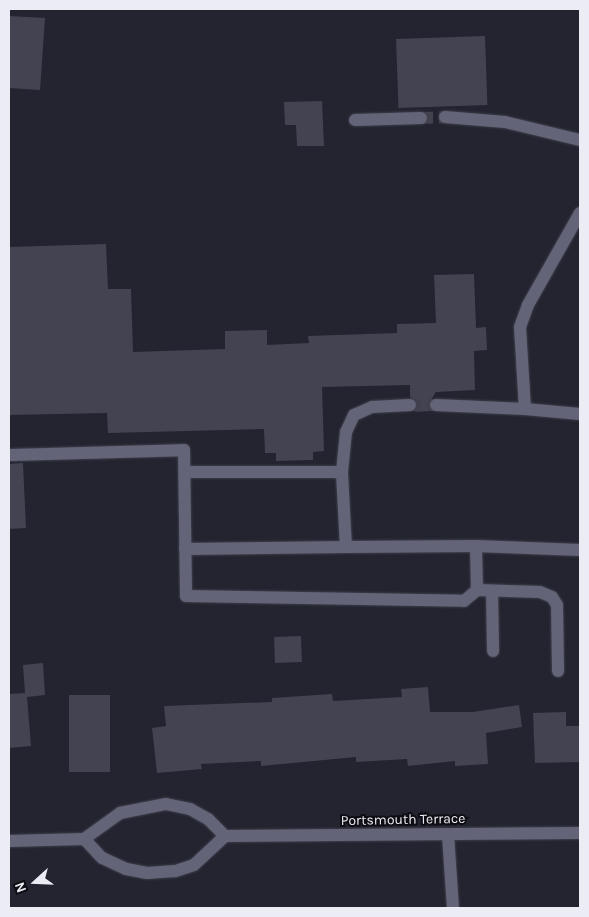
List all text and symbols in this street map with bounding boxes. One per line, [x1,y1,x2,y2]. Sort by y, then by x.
street label: Portsmouth Terrace [340,811,466,829]
north arrow [10,857,60,907]
text: N [11,880,30,895]

